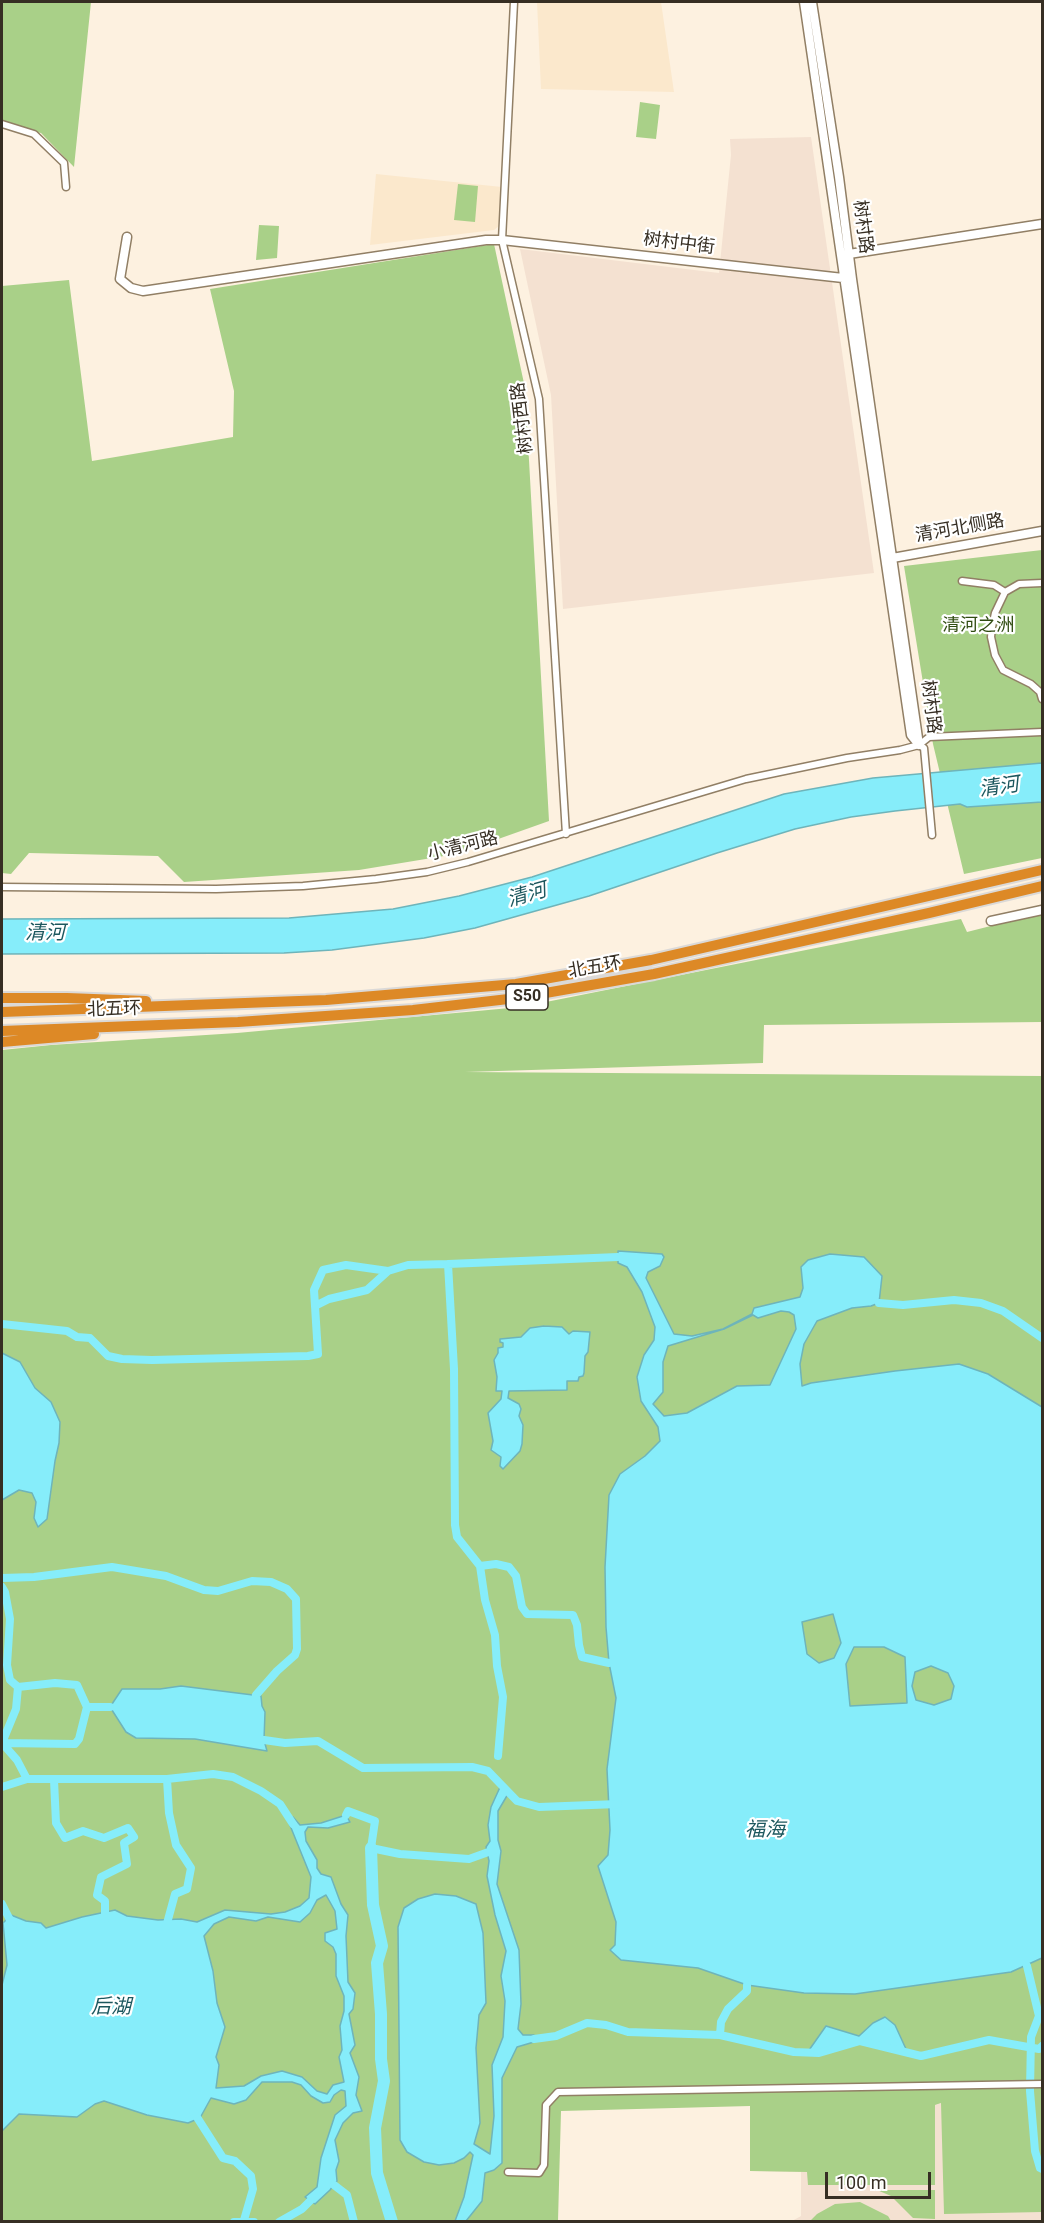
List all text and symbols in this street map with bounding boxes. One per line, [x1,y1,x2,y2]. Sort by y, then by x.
street label: 树村路 [848,199,876,255]
street label: 树村中街 [642,229,716,259]
street label: 树村西路 [508,381,538,455]
street label: 清河北侧路 [914,511,1006,547]
park label: 清河之洲 [942,615,1014,637]
street label: 树村路 [916,679,944,735]
water label: 清河 [978,773,1020,803]
street label: 小清河路 [425,828,501,866]
water label: 清河 [504,879,550,913]
water label: 清河 [25,922,65,946]
street label: 北五环 [567,953,623,983]
road number: S50 [506,984,548,1010]
street label: 北五环 [87,998,141,1022]
water label: 福海 [745,1819,785,1843]
water label: 后湖 [91,1996,131,2020]
scale bar [828,2160,934,2198]
text: 100 m [836,2172,887,2193]

